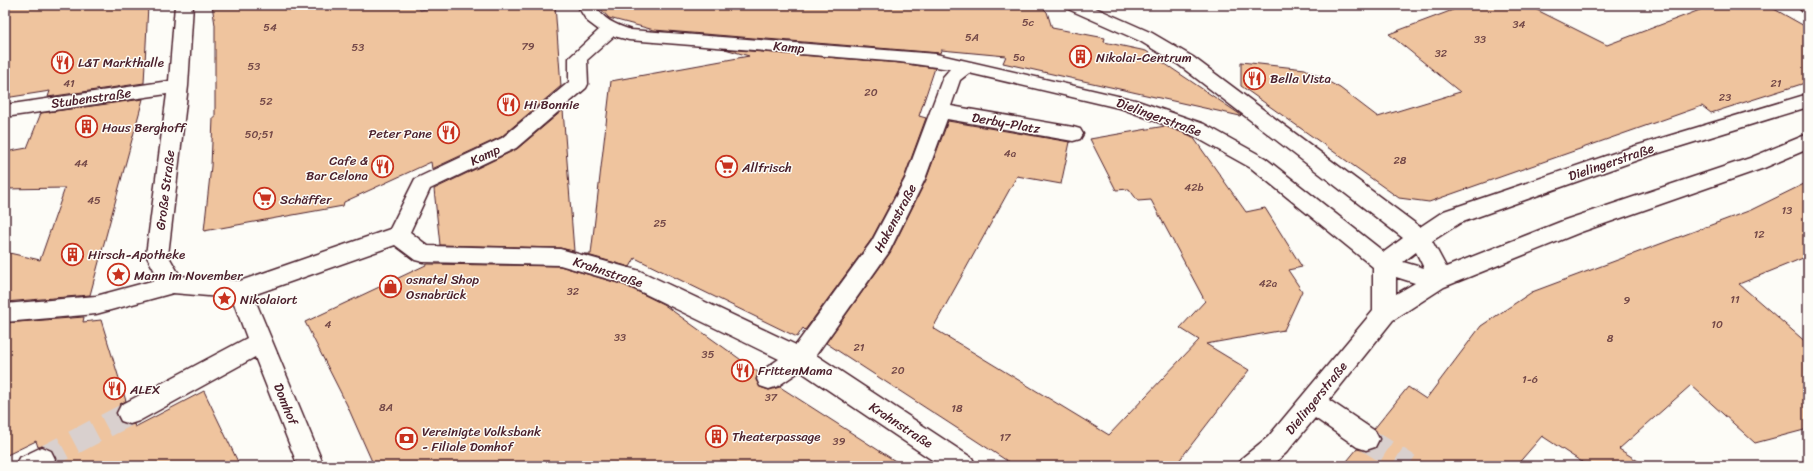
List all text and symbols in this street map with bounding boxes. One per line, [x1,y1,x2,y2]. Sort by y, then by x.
house number: 5c [1022,13,1035,32]
house number: 34 [1513,15,1526,34]
house number: 54 [263,18,277,37]
house number: 5A [965,28,979,47]
house number: 33 [1474,30,1486,49]
street label: Kamp [772,34,806,60]
house number: 79 [521,37,535,56]
house number: 53 [352,38,364,57]
building icon: Nikolai-Centrum [1067,44,1093,70]
house number: 32 [1435,44,1448,63]
place label: Nikolai-Centrum [1096,46,1192,69]
house number: 5a [1013,48,1026,67]
restaurant icon: L&T Markthalle [50,49,76,75]
place label: L&T Markthalle [78,51,164,74]
house number: 53 [248,57,260,76]
restaurant icon: Bella Vista [1241,65,1267,91]
place label: Bella Vista [1270,67,1332,90]
house number: 41 [63,74,75,93]
house number: 21 [1770,74,1782,93]
street label: Stubenstraße [49,81,133,115]
house number: 20 [864,83,878,102]
house number: 23 [1719,88,1731,107]
restaurant icon: Hi Bonnie [496,91,522,117]
street label: Dielingerstraße [1113,91,1205,143]
house number: 52 [259,92,273,111]
place label: Hi Bonnie [524,93,580,116]
street label: Derby-Platz [970,106,1043,140]
building icon: Haus Berghoff [73,114,99,140]
place label: Haus Berghoff [102,116,188,139]
restaurant icon: Peter Pane [435,120,461,146]
place label: Peter Pane [368,122,432,145]
house number: 50;51 [245,125,273,144]
street label: Dielingerstraße [1565,137,1657,187]
street label: Kamp [466,138,504,172]
house number: 4a [1004,144,1017,163]
street label: Große Straße [149,148,181,231]
place label: Cafe & Bar Celona [306,149,368,187]
house number: 28 [1394,151,1407,170]
house number: 44 [74,154,88,173]
restaurant icon: Cafe & Bar Celona [370,154,396,180]
supermarket icon: Allfrisch [714,154,740,180]
place label: Allfrisch [741,156,792,179]
house number: 42b [1184,178,1204,197]
street label: Hakenstraße [867,179,923,256]
supermarket icon: Schäffer [252,186,278,212]
place label: Schäffer [280,188,332,211]
house number: 45 [87,191,101,210]
house number: 13 [1782,201,1792,220]
house number: 25 [653,214,667,233]
house number: 12 [1753,225,1765,244]
building icon: Hirsch-Apotheke [59,241,85,267]
place label: Hirsch-Apotheke [88,243,185,266]
street label: Krahnstraße [570,250,646,294]
place icon: Mann im November [105,262,131,288]
place label: Mann im November [134,264,243,287]
place label: osnatel Shop Osnabrück [406,268,479,306]
shop icon: osnatel Shop Osnabrück [377,273,403,299]
house number: 42a [1259,274,1278,293]
house number: 32 [567,282,580,301]
place icon: Nikolaiort [211,286,237,312]
place label: Nikolaiort [240,288,298,311]
house number: 11 [1730,290,1740,309]
house number: 9 [1624,291,1631,310]
house number: 4 [325,315,332,334]
house number: 10 [1711,315,1723,334]
house number: 33 [614,328,626,347]
house number: 8 [1607,329,1614,348]
house number: 21 [853,338,865,357]
house number: 35 [702,345,715,364]
street label: Dielingerstraße [1279,356,1353,440]
restaurant icon: FrittenMama [729,357,755,383]
place label: FrittenMama [758,359,833,382]
house number: 20 [891,361,905,380]
house number: 1-6 [1522,370,1538,389]
restaurant icon: ALEX [102,376,128,402]
place label: ALEX [129,378,161,401]
street label: Domhof [267,380,305,430]
house number: 37 [765,388,778,407]
street label: Krahnstraße [864,396,938,454]
house number: 8A [379,398,393,417]
house number: 18 [951,399,963,418]
place label: Vereinigte Volksbank - Filiale Domhof [422,420,541,458]
building icon: Theaterpassage [704,423,730,449]
bank icon: Vereinigte Volksbank - Filiale Domhof [394,425,420,451]
place label: Theaterpassage [732,425,821,448]
house number: 17 [1000,428,1011,447]
house number: 39 [833,432,846,451]

